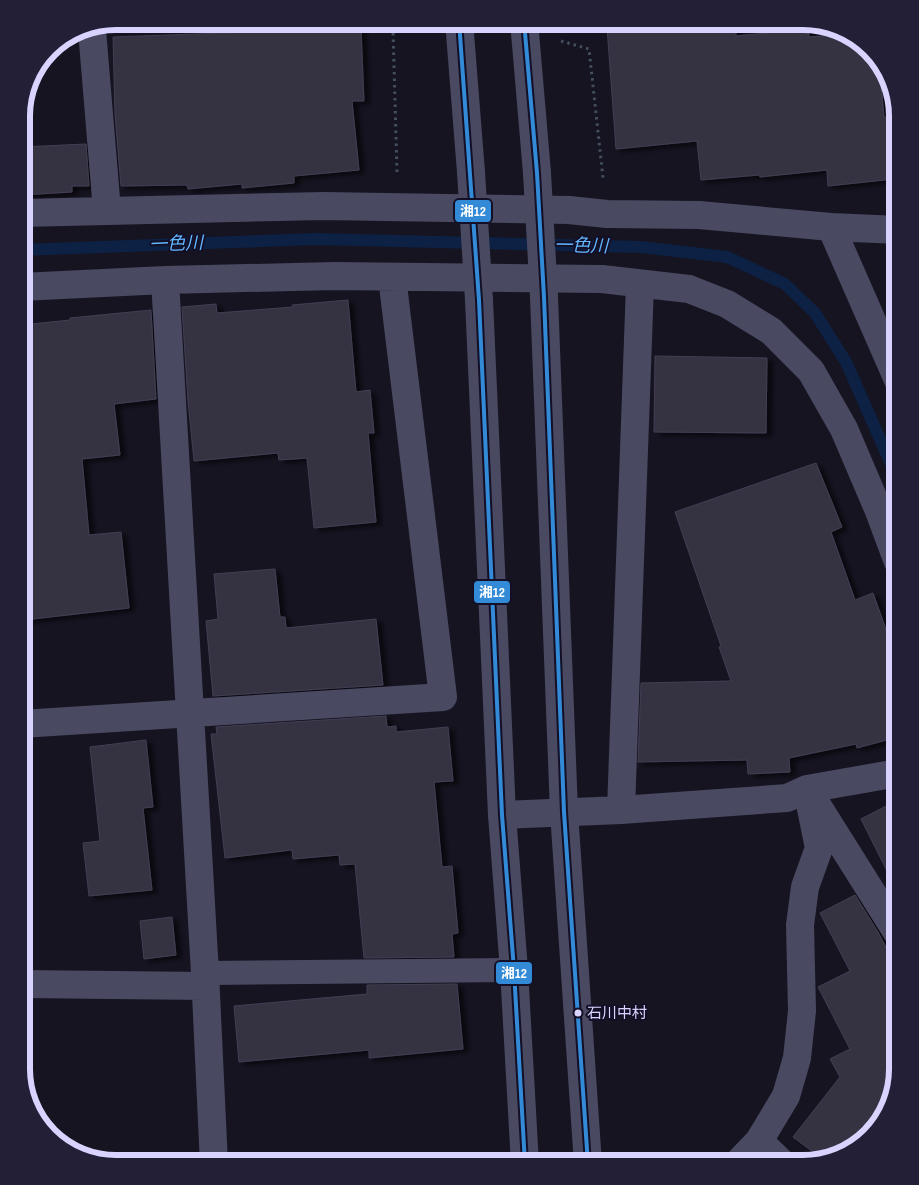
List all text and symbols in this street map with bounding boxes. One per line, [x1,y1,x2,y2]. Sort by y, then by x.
line badge: 湘12 [454,199,492,223]
text: 湘12 [460,203,486,220]
water label: 一色川 [149,232,205,255]
water label: 一色川 [554,235,610,257]
line badge: 湘12 [473,580,511,604]
text: 湘12 [479,584,505,601]
line badge: 湘12 [495,961,533,985]
text: 湘12 [501,965,527,982]
place label: 石川中村 [587,1004,647,1023]
marker: 石川中村 [573,1008,583,1018]

